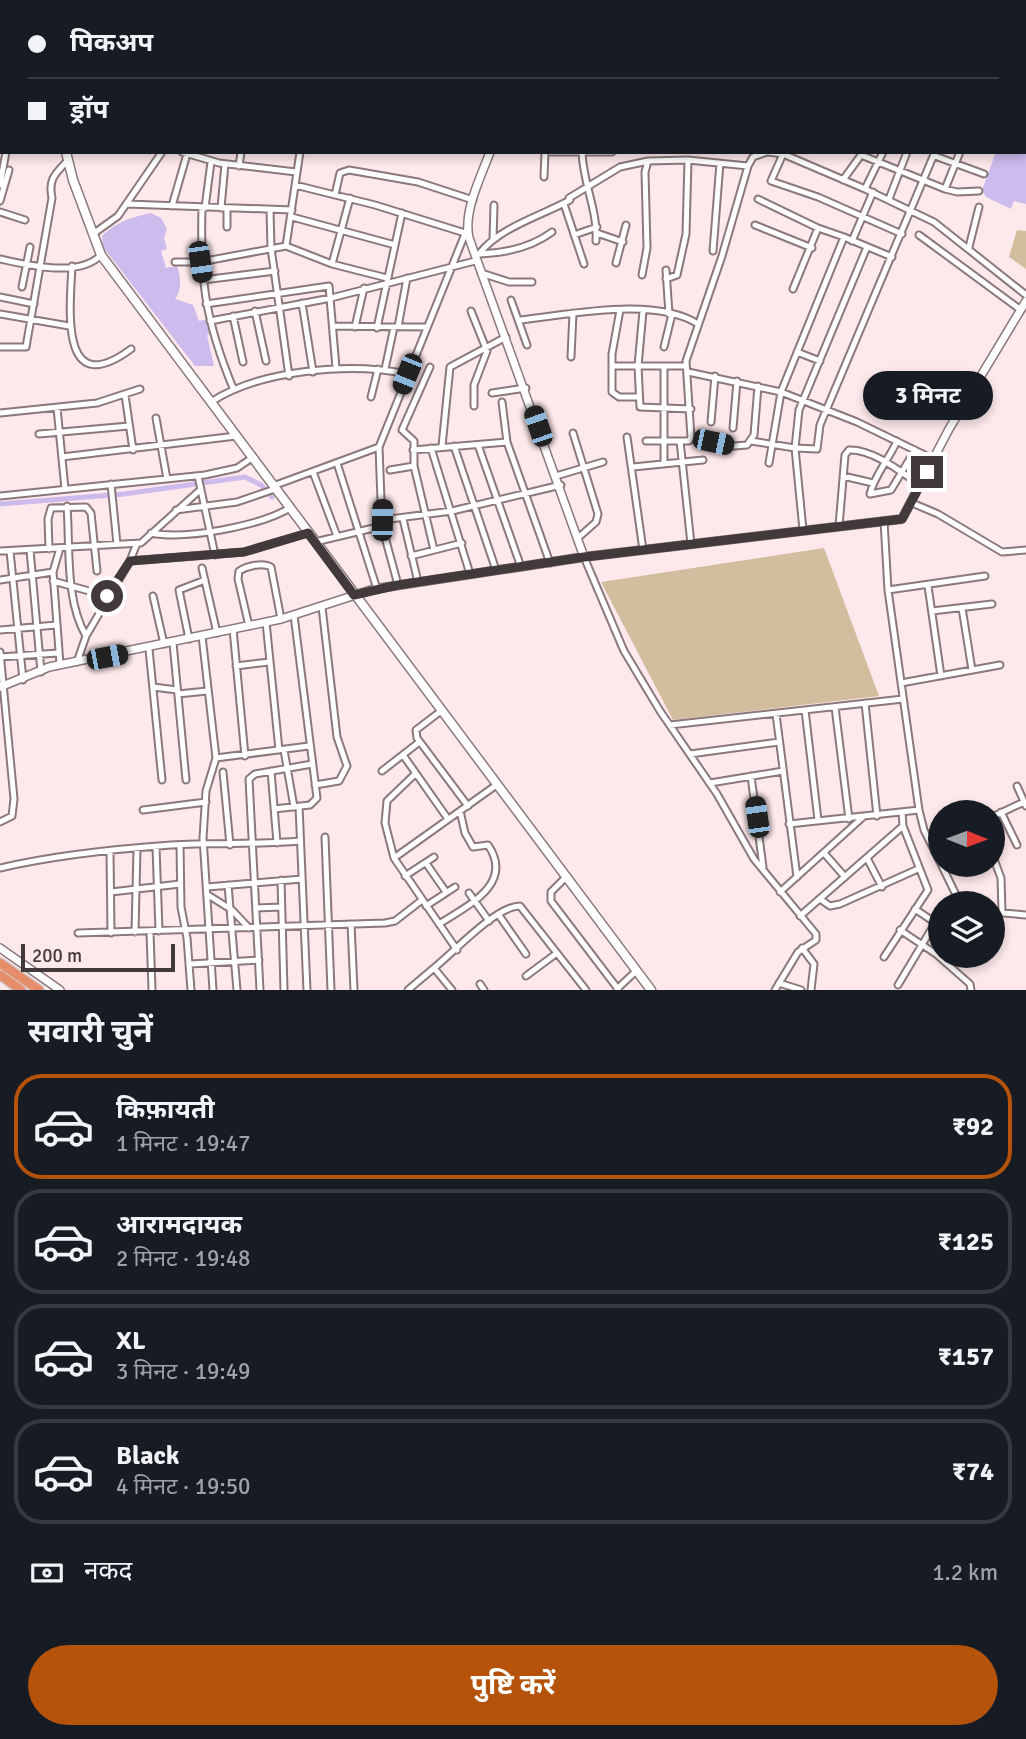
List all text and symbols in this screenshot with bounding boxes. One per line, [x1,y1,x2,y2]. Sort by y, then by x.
text: पिकअप [70,27,153,59]
text: ड्रॉप [70,94,108,126]
car [187,240,214,284]
car [390,351,425,397]
callout: 3 मिनट [862,370,992,420]
text: 3 मिनट [895,381,961,410]
car [522,403,555,449]
car [691,427,736,457]
route end [911,456,943,488]
car [372,499,393,541]
route start [91,580,123,612]
car [85,643,130,671]
car [744,795,771,839]
north arrow [928,800,1004,877]
map controls [928,800,1005,968]
button: layers [928,891,1005,968]
scale bar [21,941,175,973]
text: 200 m [32,944,82,968]
text: सवारी चुनें [28,1012,153,1051]
text: किफ़ायती [116,1094,215,1126]
icon: car [32,1095,95,1158]
text: ₹92 [952,1111,994,1143]
text: 1 मिनट · 19:47 [116,1129,251,1158]
text: आरामदायक [116,1209,242,1241]
icon: car [32,1210,95,1273]
text: ₹125 [938,1226,994,1258]
text: 2 मिनट · 19:48 [116,1244,251,1273]
icon: car [32,1325,95,1388]
text: XL [116,1325,146,1357]
text: ₹157 [938,1341,994,1373]
text: 3 मिनट · 19:49 [116,1357,251,1386]
icon: car [32,1440,95,1503]
text: Black [116,1440,179,1472]
text: ₹74 [952,1456,994,1488]
text: 4 मिनट · 19:50 [116,1472,251,1501]
icon: cash [28,1554,66,1592]
text: नकद [84,1555,132,1587]
text: 1.2 km [932,1558,998,1587]
button: पुष्टि करें [28,1645,998,1725]

